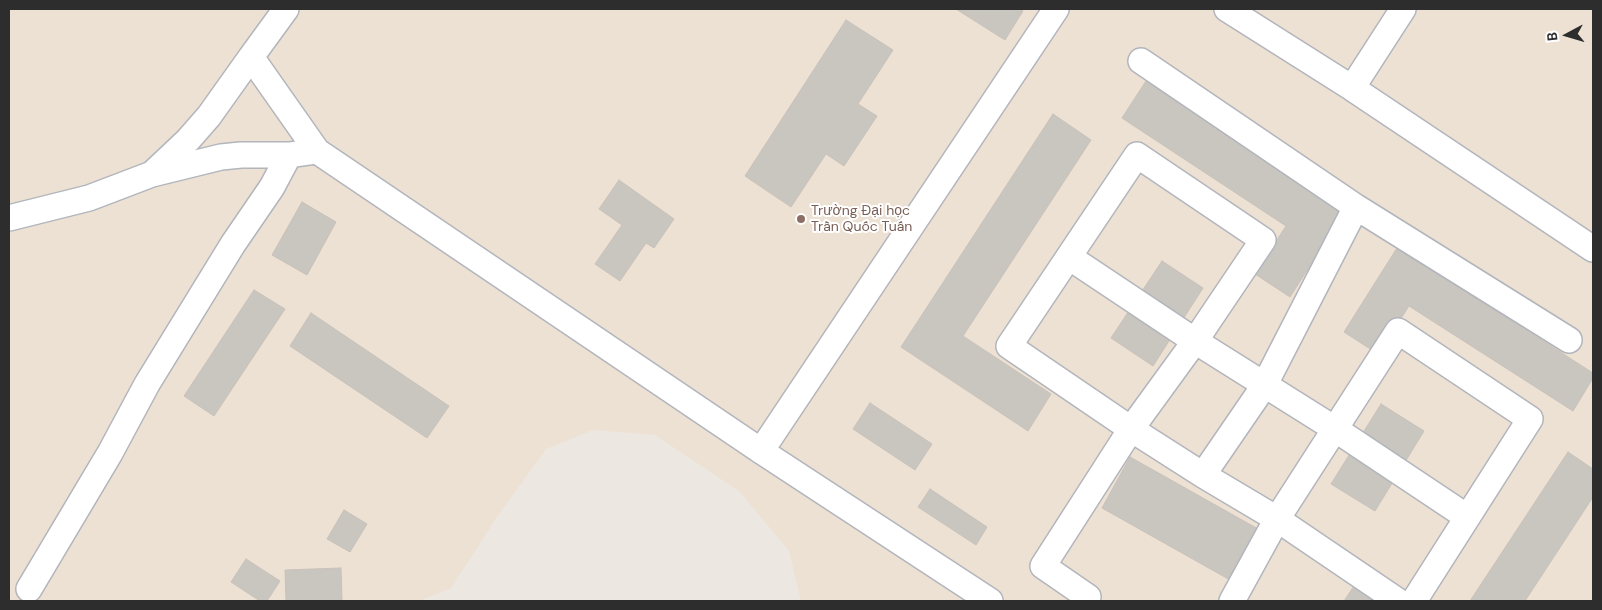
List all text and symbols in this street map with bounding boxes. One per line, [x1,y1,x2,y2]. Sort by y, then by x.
north arrow [1542,10,1592,60]
text: B [1543,31,1562,42]
place label: Trường Đại học Trần Quốc Tuấn [811,203,912,236]
marker: Trường Đại học Trần Quốc Tuấn [795,213,807,225]

